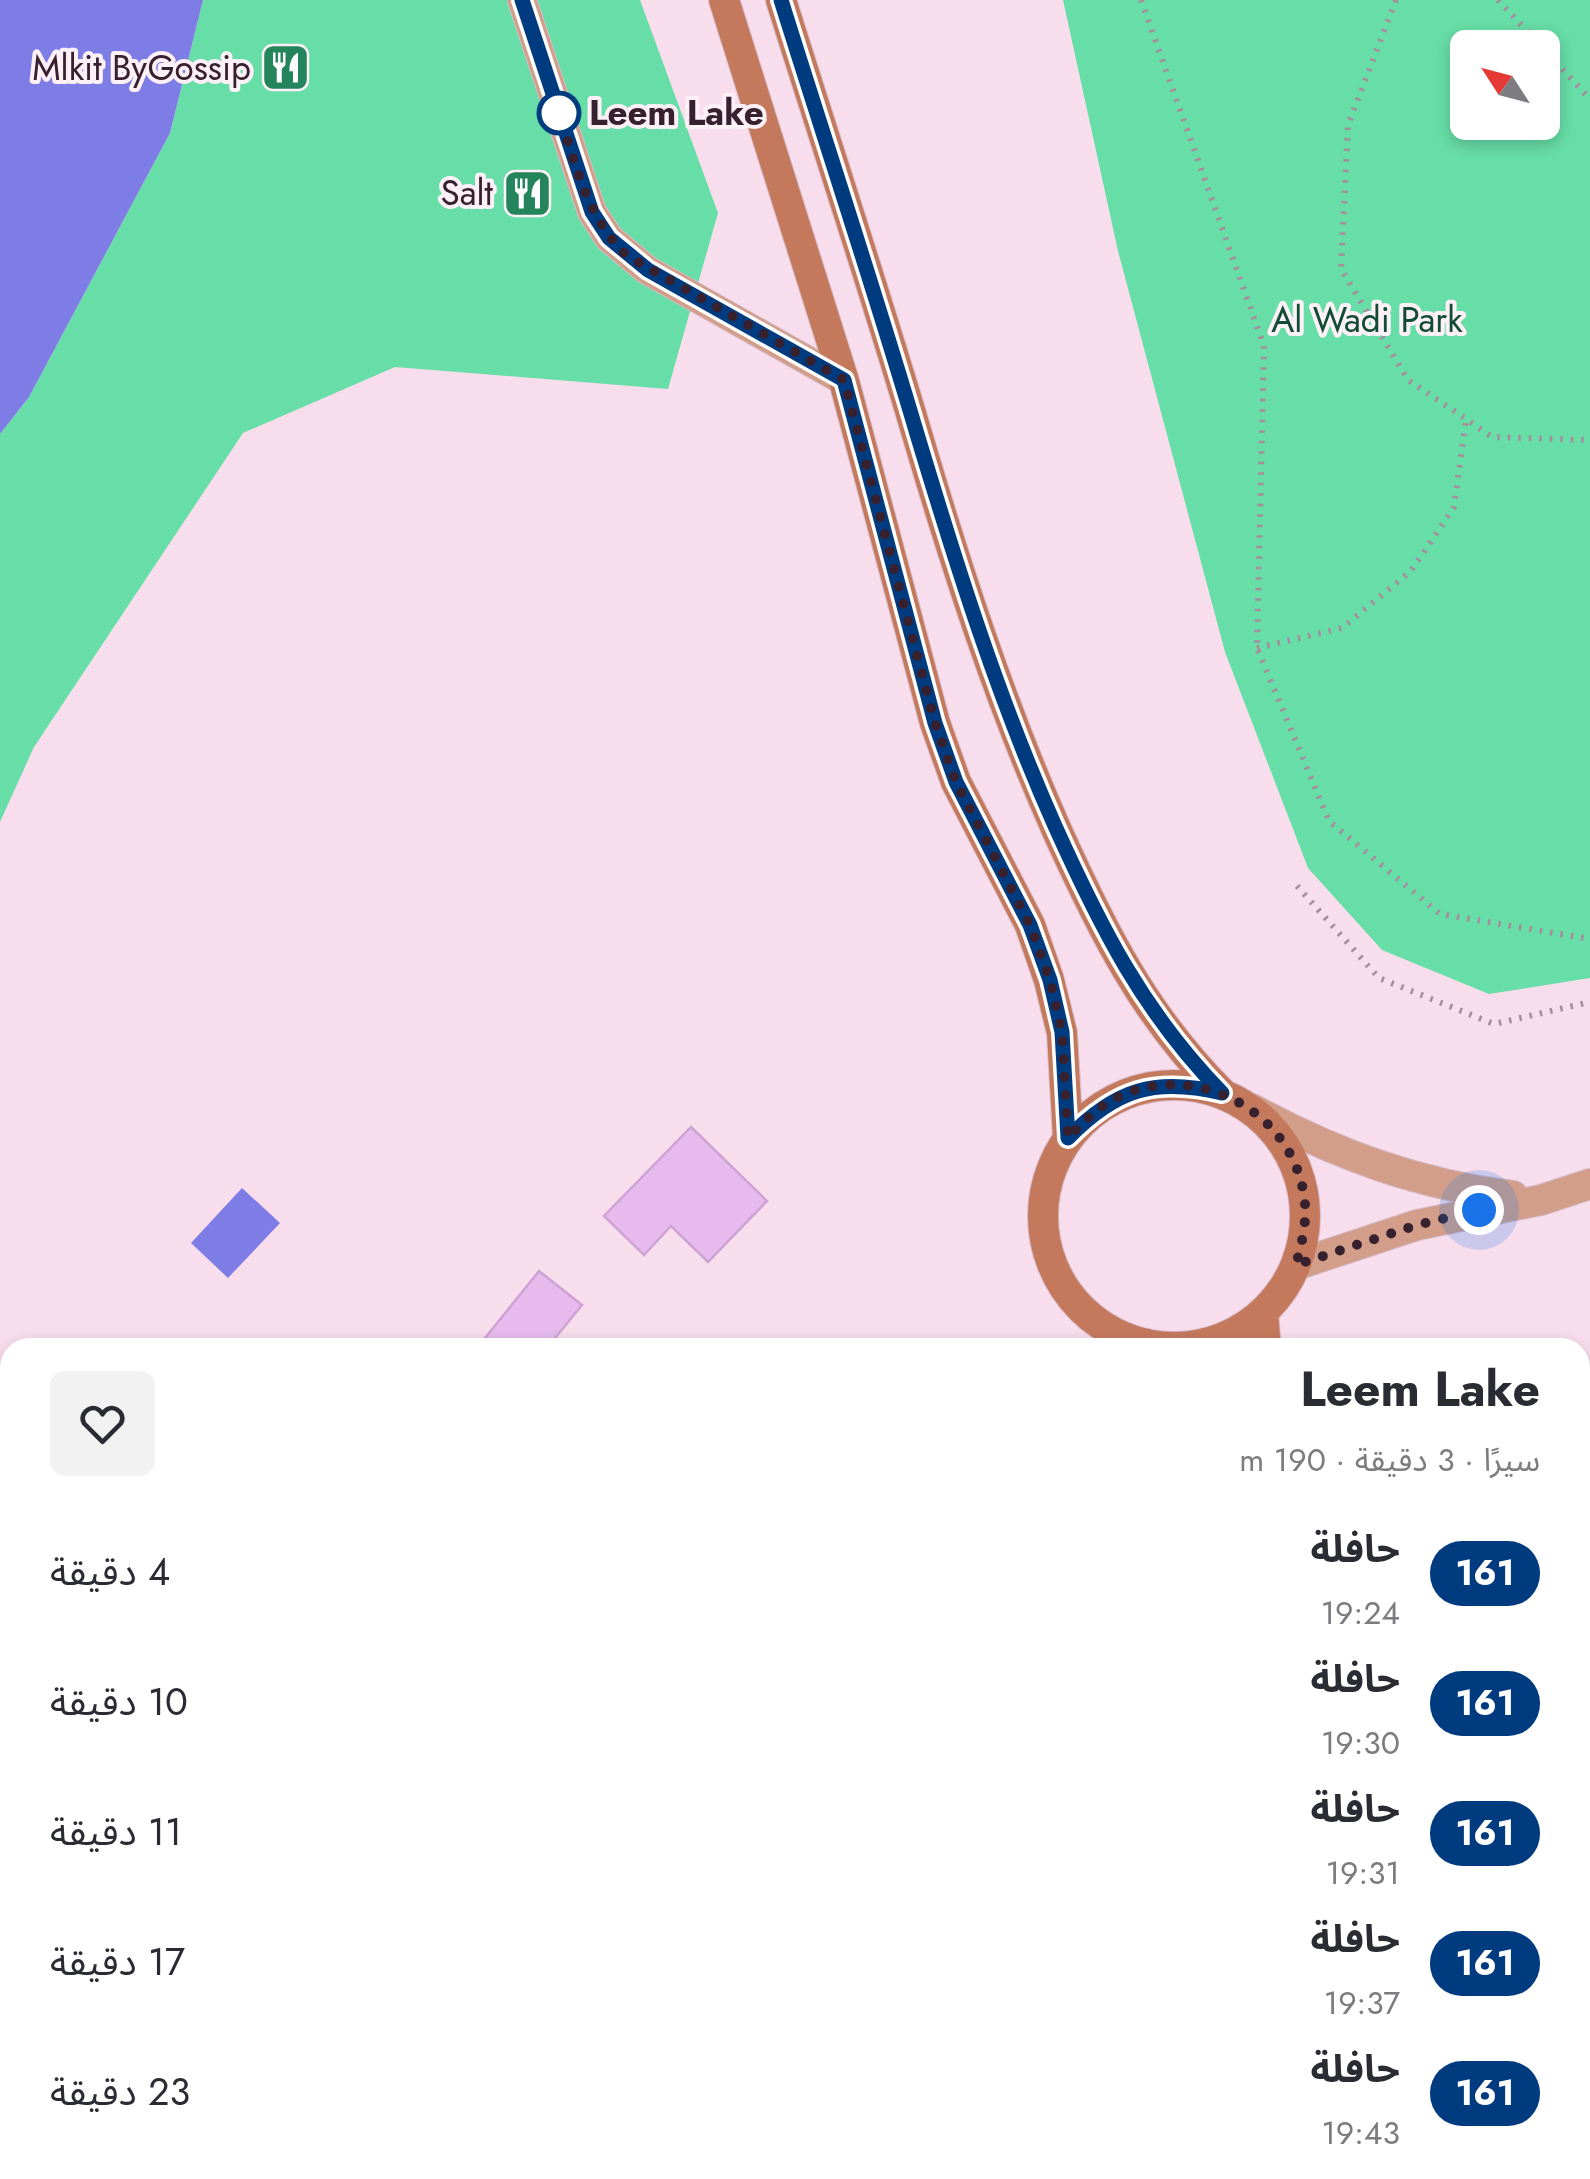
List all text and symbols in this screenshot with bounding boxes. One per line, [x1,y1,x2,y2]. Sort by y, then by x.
north arrow [1450,30,1560,140]
map controls [1450,30,1560,140]
restaurant icon: Mlkit ByGossip [260,42,312,94]
place label: Mlkit ByGossip [32,43,251,93]
place label: Leem Lake [589,88,764,138]
marker: Leem Lake [538,92,580,134]
restaurant icon: Salt [502,167,554,219]
place label: Salt [441,168,494,218]
park label: Al Wadi Park [1271,295,1463,345]
your location [1454,1185,1504,1235]
text: Leem Lake [1300,1355,1540,1424]
button: heart [50,1371,155,1476]
text: سيرًا · 3 دقيقة · 190 m [1239,1437,1540,1483]
text: حافلة [1311,1521,1400,1576]
text: 4 دقيقة [50,1544,170,1599]
text: 161 [1455,1548,1515,1598]
text: 19:24 [1321,1590,1400,1636]
text: حافلة [1311,1651,1400,1706]
text: 10 دقيقة [50,1674,188,1729]
text: 161 [1455,1678,1515,1728]
text: 19:30 [1321,1720,1400,1766]
text: حافلة [1311,1781,1400,1836]
text: 11 دقيقة [50,1804,182,1859]
text: 161 [1455,1808,1515,1858]
text: 19:31 [1326,1850,1400,1896]
text: حافلة [1311,1911,1400,1966]
text: 17 دقيقة [50,1934,185,1989]
text: 161 [1455,1938,1515,1988]
text: 19:37 [1324,1980,1400,2026]
text: حافلة [1311,2041,1400,2096]
text: 23 دقيقة [50,2064,190,2119]
text: 161 [1455,2068,1515,2118]
text: 19:43 [1321,2110,1400,2156]

